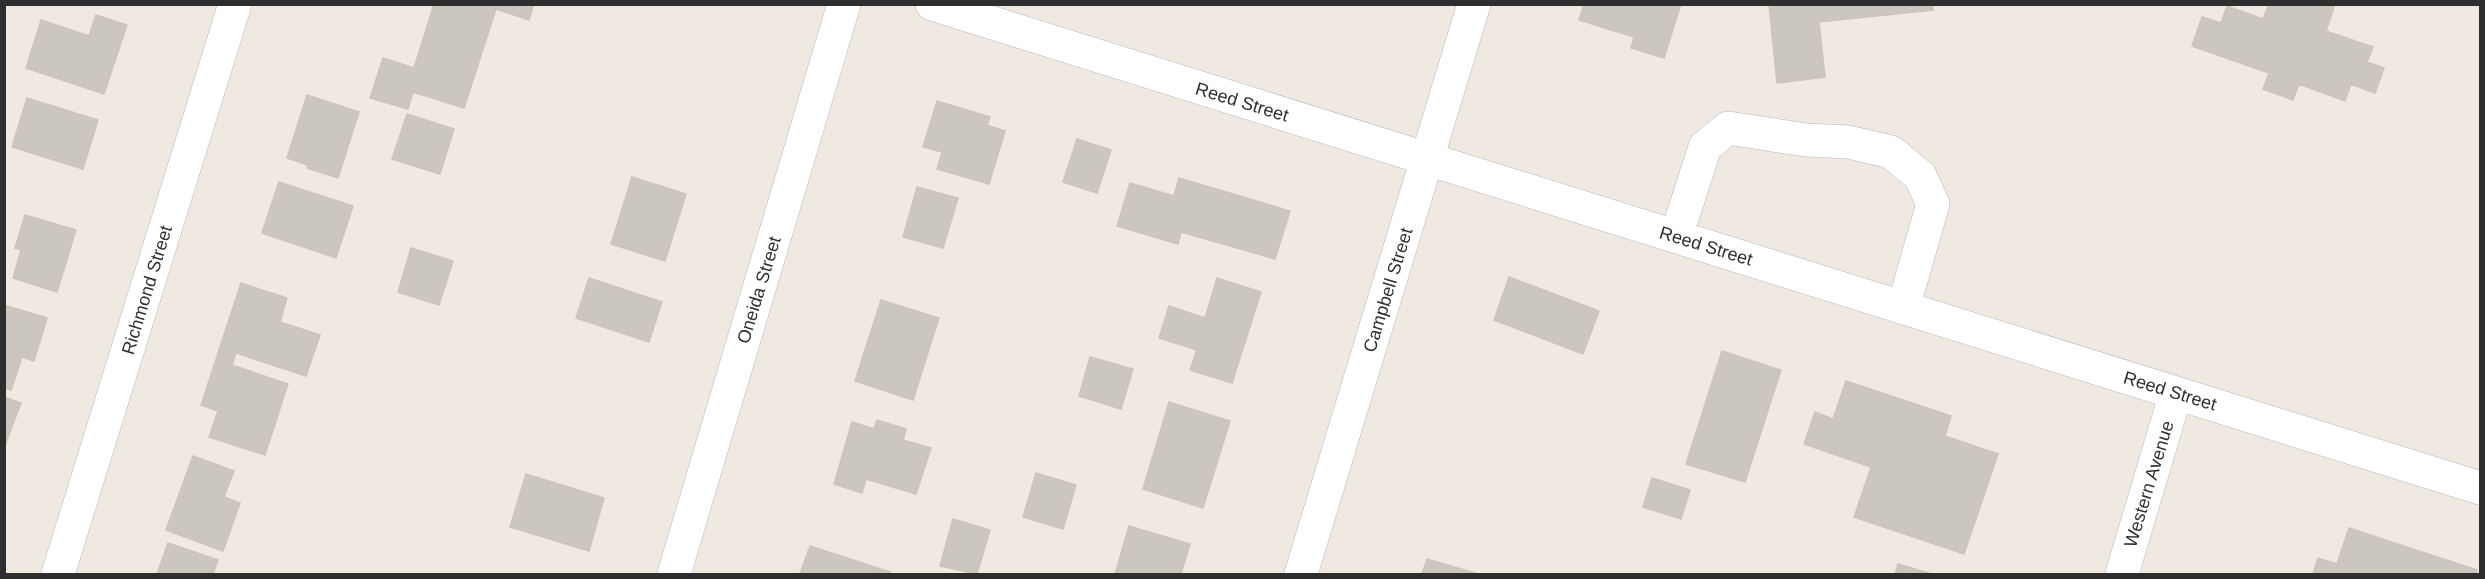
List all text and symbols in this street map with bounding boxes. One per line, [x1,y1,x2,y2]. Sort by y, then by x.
street label: Reed Street [1193,78,1291,126]
street label: Reed Street [1657,222,1755,270]
street label: Richmond Street [118,223,176,357]
street label: Campbell Street [1360,225,1416,355]
street label: Oneida Street [733,234,785,346]
street label: Reed Street [2121,367,2219,415]
street label: Western Avenue [2120,418,2178,550]

